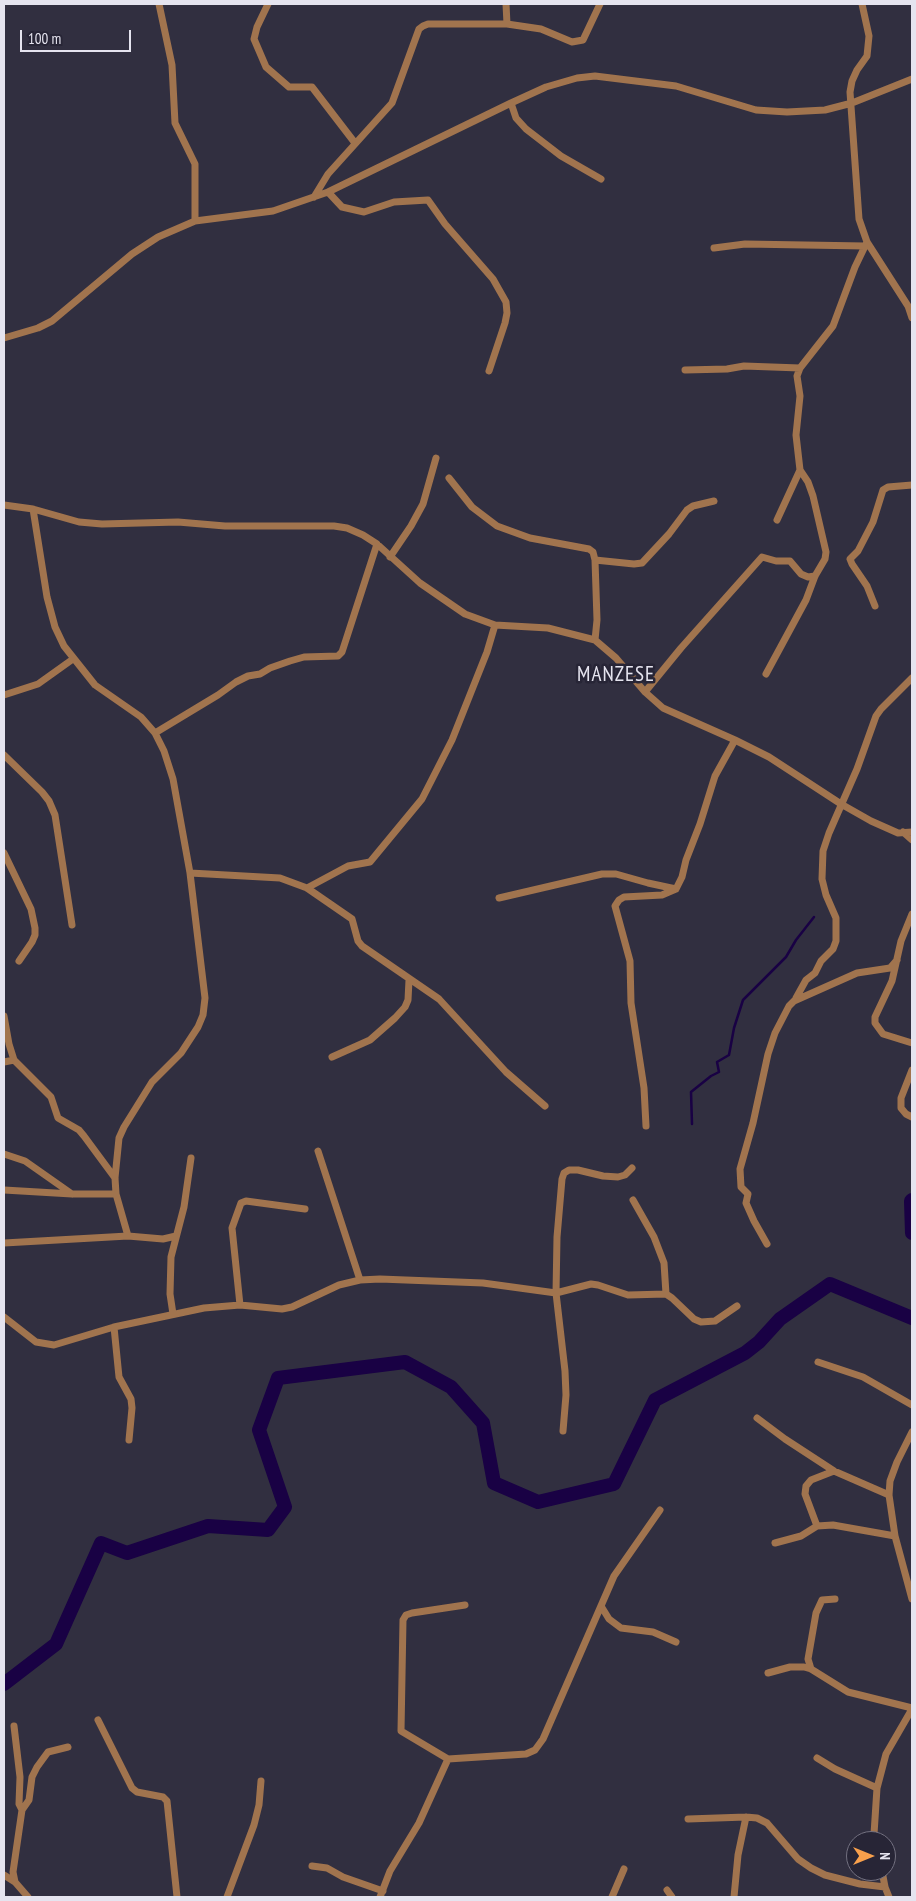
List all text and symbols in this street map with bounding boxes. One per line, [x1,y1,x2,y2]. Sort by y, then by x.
scale bar [22,20,134,52]
text: 100 m [28,29,61,48]
district label: MANZESE [576,662,656,688]
north arrow [846,1831,896,1881]
text: N [876,1852,894,1860]

